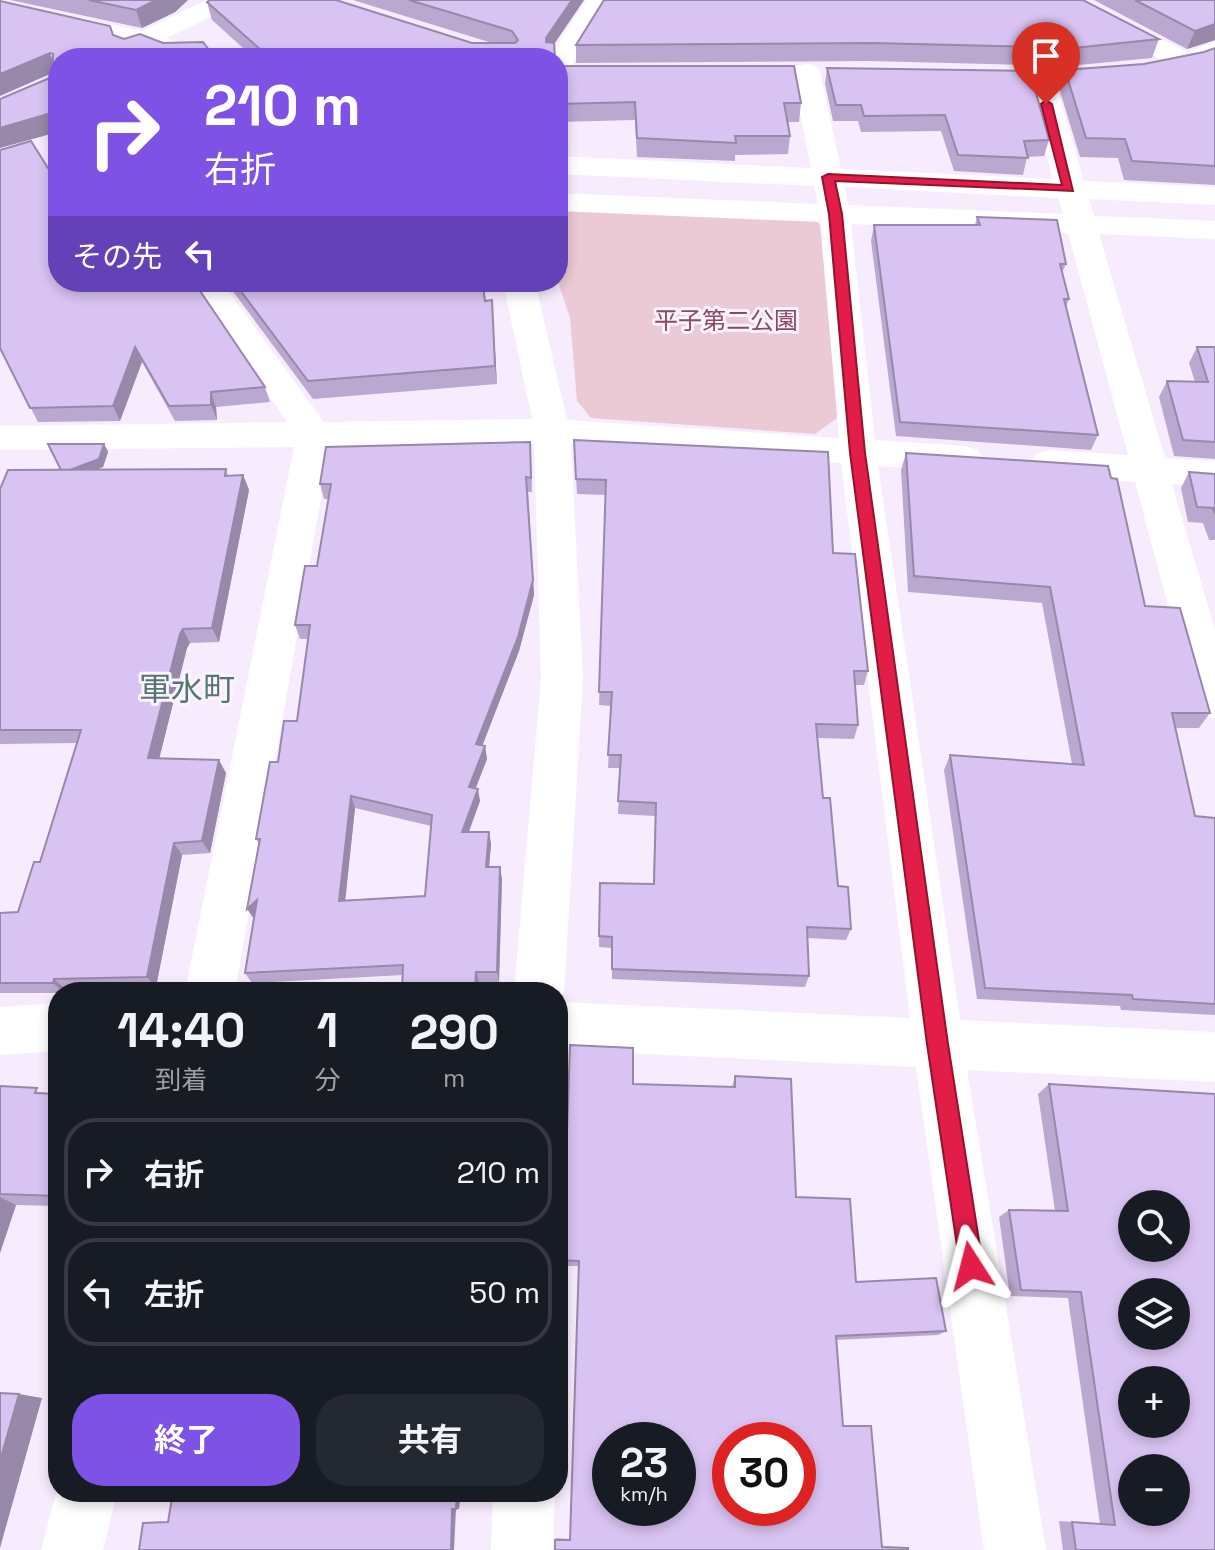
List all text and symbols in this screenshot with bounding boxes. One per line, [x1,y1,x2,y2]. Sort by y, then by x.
pin [1012,22,1080,104]
icon: arrive [1024,34,1068,78]
text: 210 m [204,70,361,141]
icon: right [72,80,176,184]
text: 右折 [204,147,276,193]
icon: left [178,232,222,276]
text: その先 [72,237,162,276]
park label: 平子第二公園 [654,305,798,336]
district label: 軍水町 [139,669,235,709]
text: 14:40 [117,1000,245,1061]
text: 1 [317,1000,338,1061]
text: 290 [410,1002,499,1063]
text: m [443,1061,465,1095]
text: 到着 [155,1063,207,1097]
text: 分 [315,1063,341,1097]
icon: right [76,1150,120,1194]
text: 210 m [457,1153,540,1192]
text: 右折 [144,1155,204,1194]
map controls [1118,1190,1190,1526]
button: search [1118,1190,1190,1262]
position arrow [929,1224,1013,1308]
icon: left [76,1270,120,1314]
text: 50 m [469,1273,540,1312]
text: 左折 [144,1275,204,1314]
button: layers [1118,1278,1190,1350]
button: + [1118,1366,1190,1438]
button: 終了 [72,1394,300,1486]
button: 共有 [316,1394,544,1486]
speed limit sign: 30 [712,1422,816,1526]
text: 23 [620,1438,668,1489]
button: − [1118,1454,1190,1526]
text: km/h [620,1481,668,1507]

